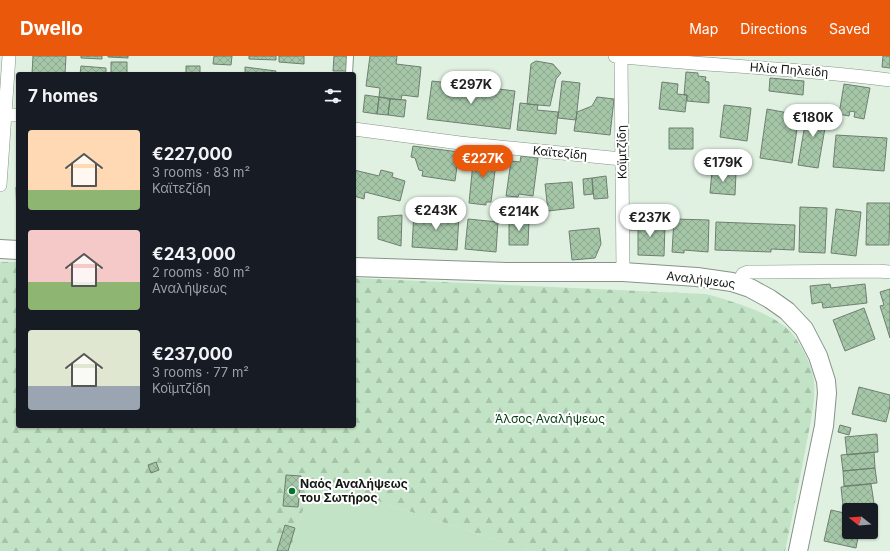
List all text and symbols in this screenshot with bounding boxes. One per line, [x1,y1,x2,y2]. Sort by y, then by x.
text: Dwello [20,17,83,40]
text: Map [689,20,718,37]
text: Directions [740,20,807,37]
text: Saved [829,20,870,37]
street label: Ηλία Πηλείδη [749,59,829,80]
pin: €297K [443,71,499,105]
text: €297K [450,76,492,92]
icon: filters [322,85,344,107]
text: 7 homes [28,86,98,106]
pin: €180K [785,104,841,138]
text: €180K [792,109,834,125]
street label: Κοϊμτζίδη [614,125,629,179]
street label: Καϊτεζίδη [532,143,588,162]
text: €227,000 [152,144,232,164]
pin: €227K [455,145,511,179]
icon: home [60,146,108,194]
pin: €179K [695,149,751,183]
text: €227K [462,150,504,166]
text: €179K [703,154,743,170]
text: 3 rooms · 83 m² [152,164,250,180]
text: Καϊτεζίδη [152,180,211,196]
pin: €243K [408,197,464,231]
pin: €214K [491,198,547,232]
text: €243K [414,202,458,218]
text: €214K [499,203,539,219]
pin: €237K [622,204,678,238]
text: €237K [629,209,671,225]
text: €243,000 [152,244,236,264]
icon: home [60,246,108,294]
text: 2 rooms · 80 m² [152,264,250,280]
street label: Αναλήψεως [666,268,737,291]
text: Αναλήψεως [152,280,227,296]
text: €237,000 [152,344,233,364]
icon: home [60,346,108,394]
text: 3 rooms · 77 m² [152,364,249,380]
text: Κοϊμτζίδη [152,380,211,396]
park label: Άλσος Αναλήψεως [495,411,605,426]
place label: Ναός Αναλήψεως του Σωτήρος [300,476,408,505]
marker: Ναός Αναλήψεως του Σωτήρος [287,486,297,496]
north arrow [842,503,878,539]
map controls [842,503,878,539]

